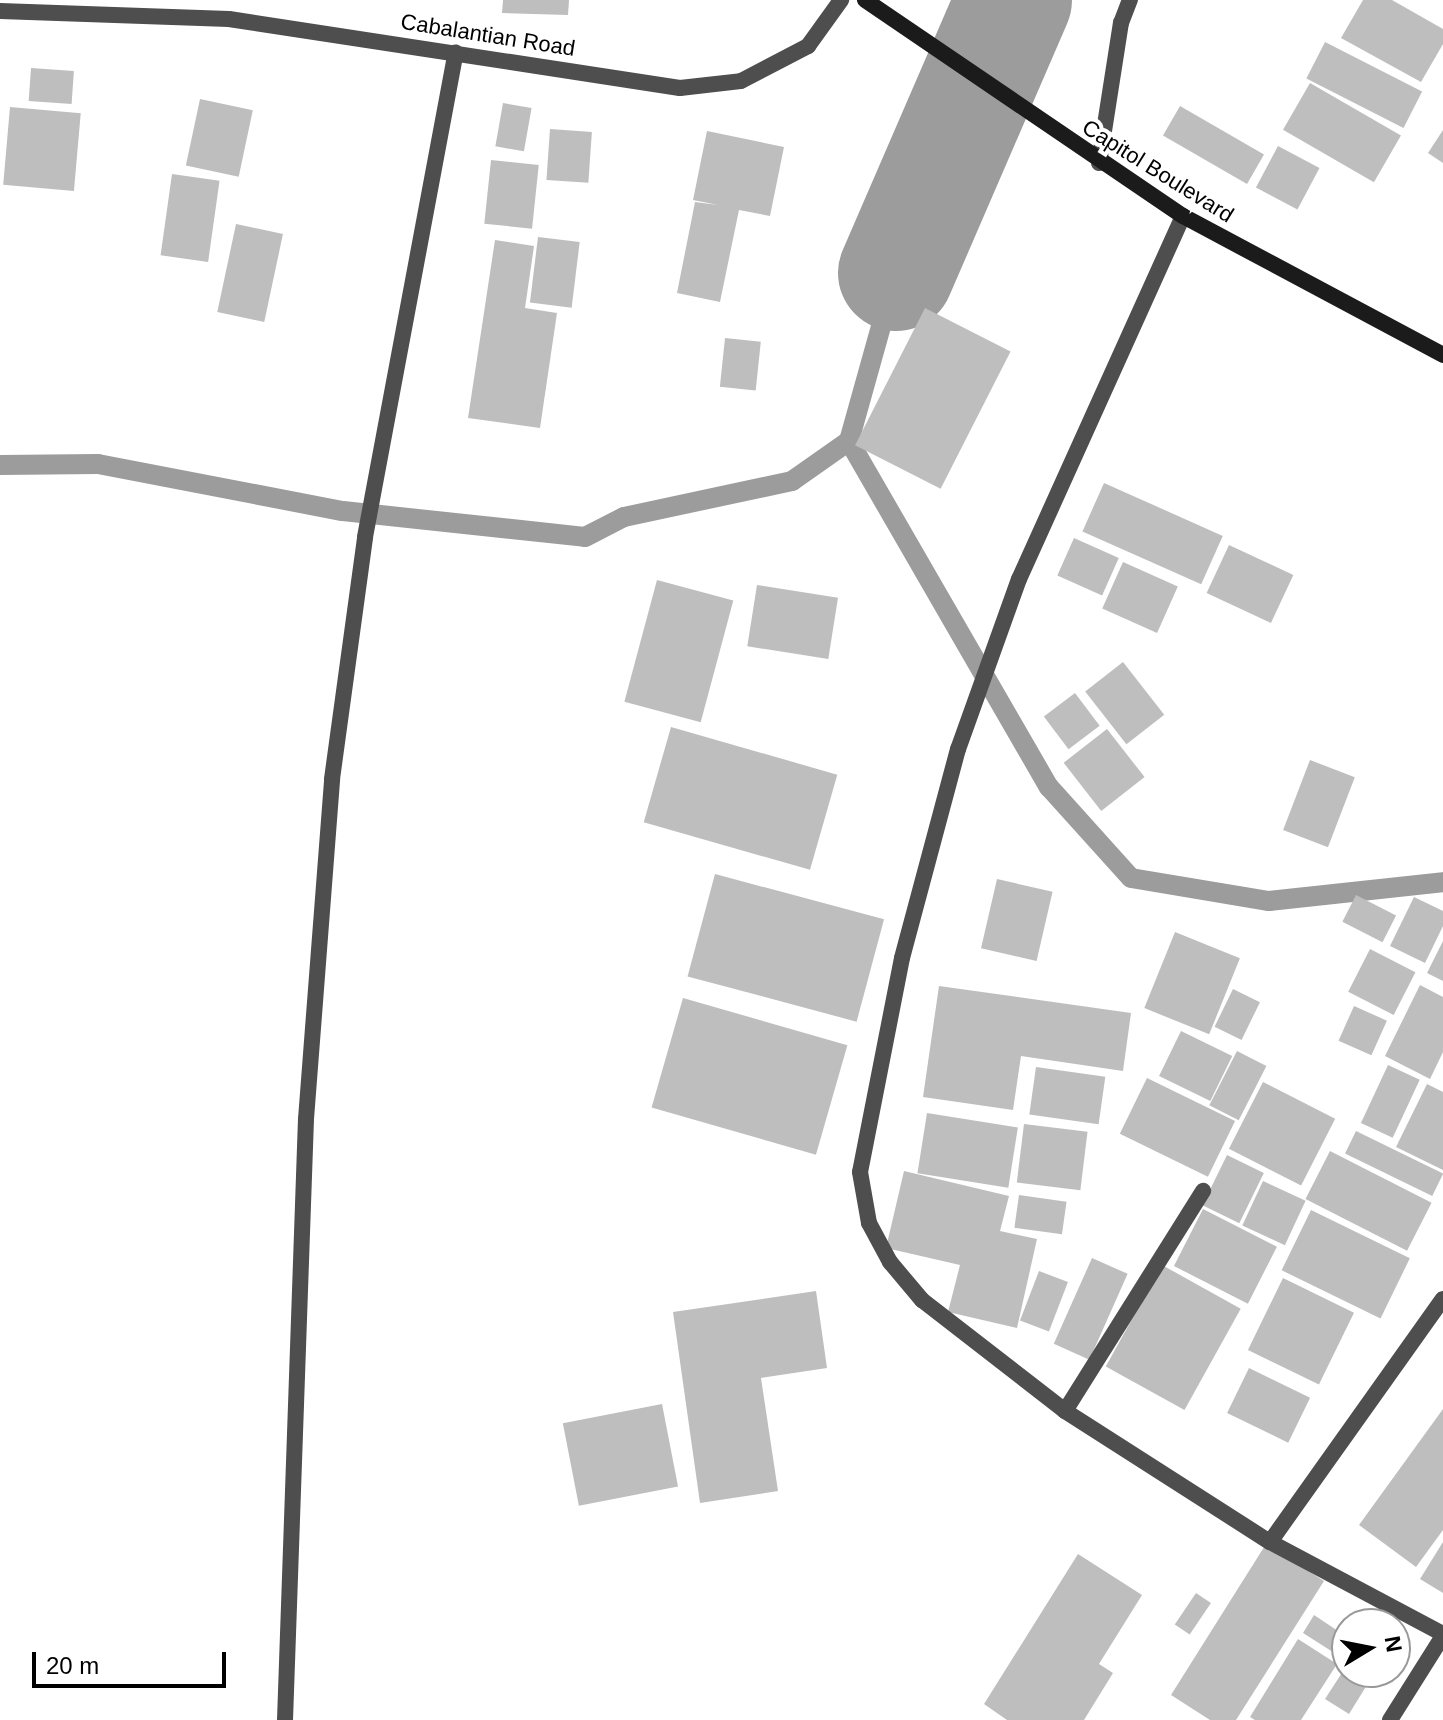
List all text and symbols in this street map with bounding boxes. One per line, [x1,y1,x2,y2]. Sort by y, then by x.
street label: Cabalantian Road [399,8,577,62]
street label: Capitol Boulevard [1077,114,1239,228]
north arrow [1331,1608,1411,1688]
text: N [1379,1634,1407,1654]
scale bar [36,1636,230,1686]
text: 20 m [46,1652,99,1679]

